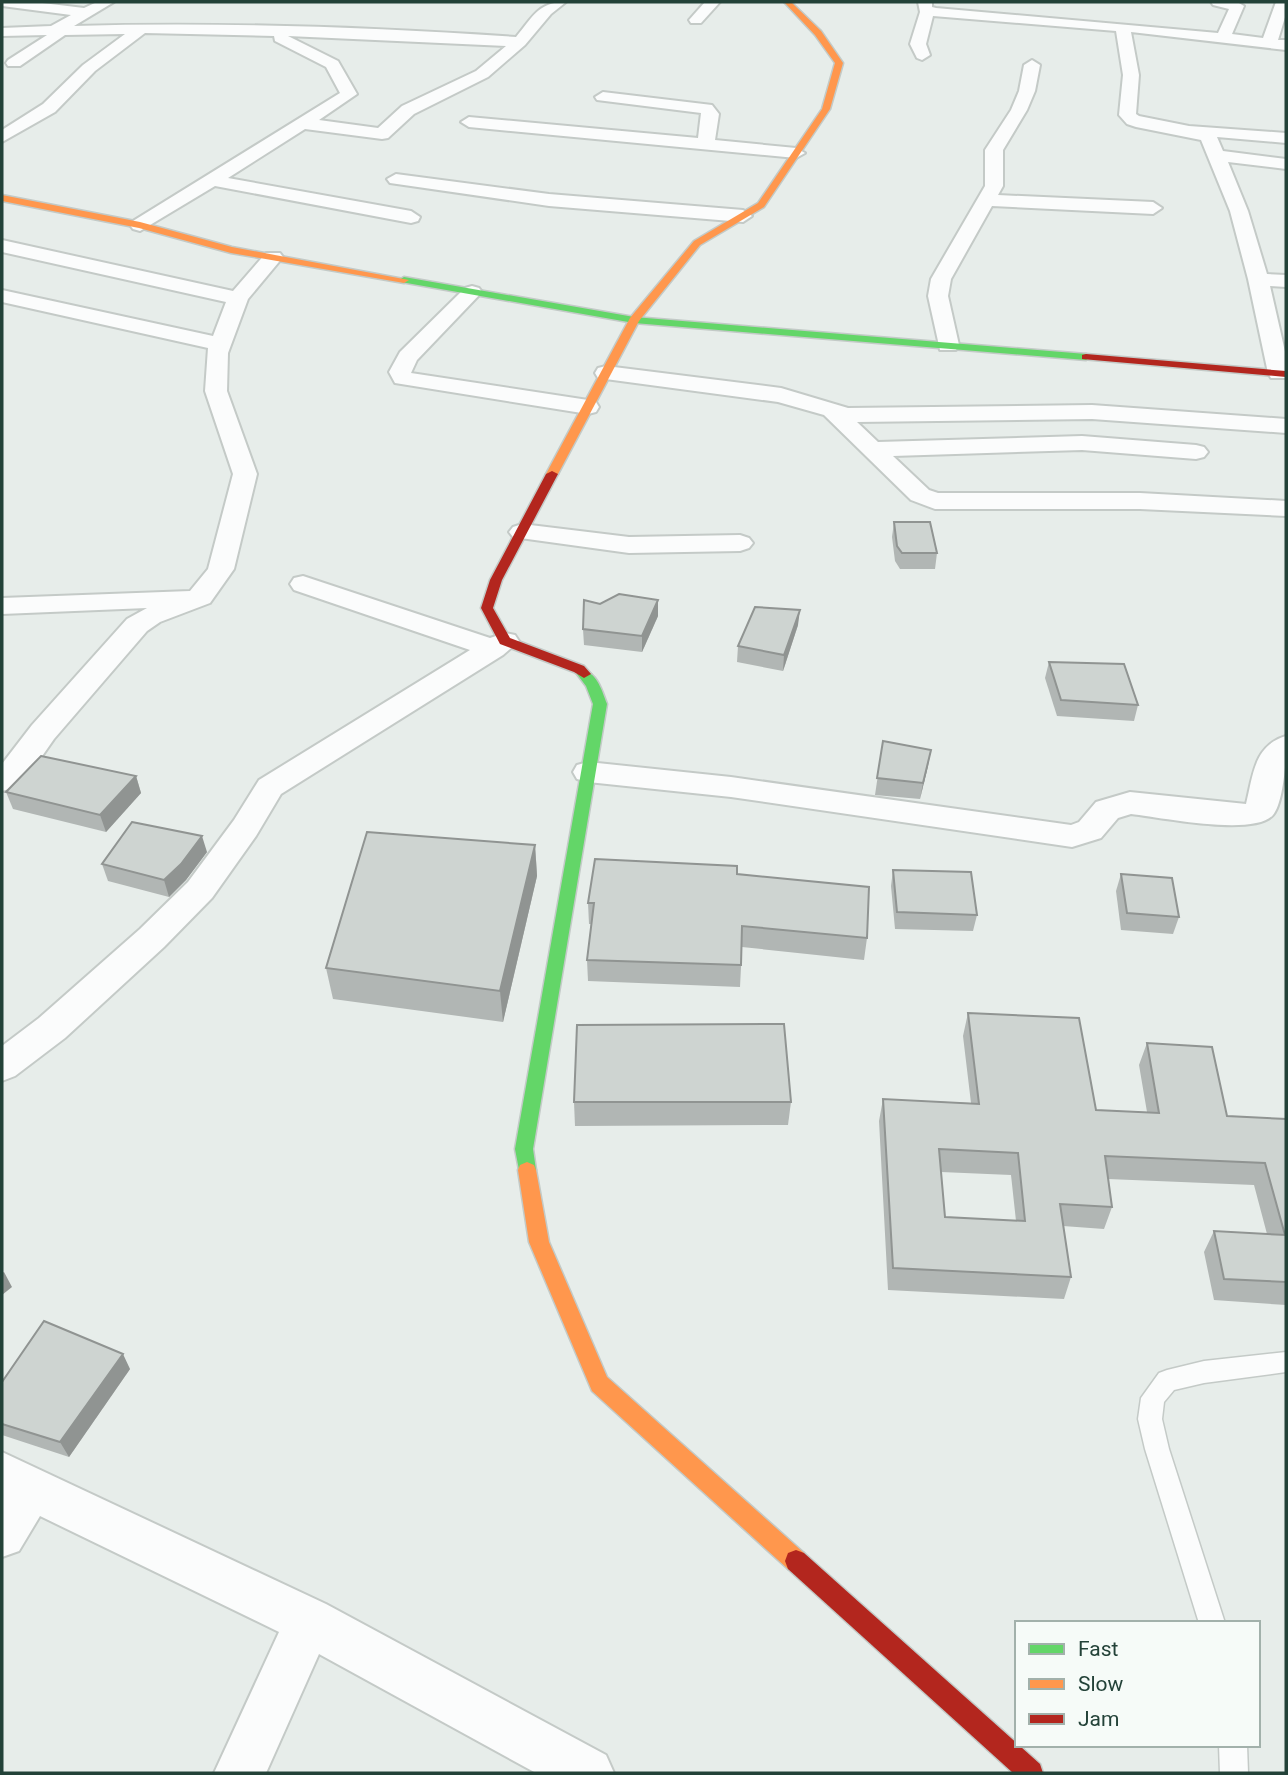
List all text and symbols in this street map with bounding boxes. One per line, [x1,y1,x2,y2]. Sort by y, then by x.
legend [1015,1621,1260,1747]
text: Fast [1078,1637,1119,1661]
text: Slow [1078,1672,1124,1696]
text: Jam [1078,1707,1119,1731]

